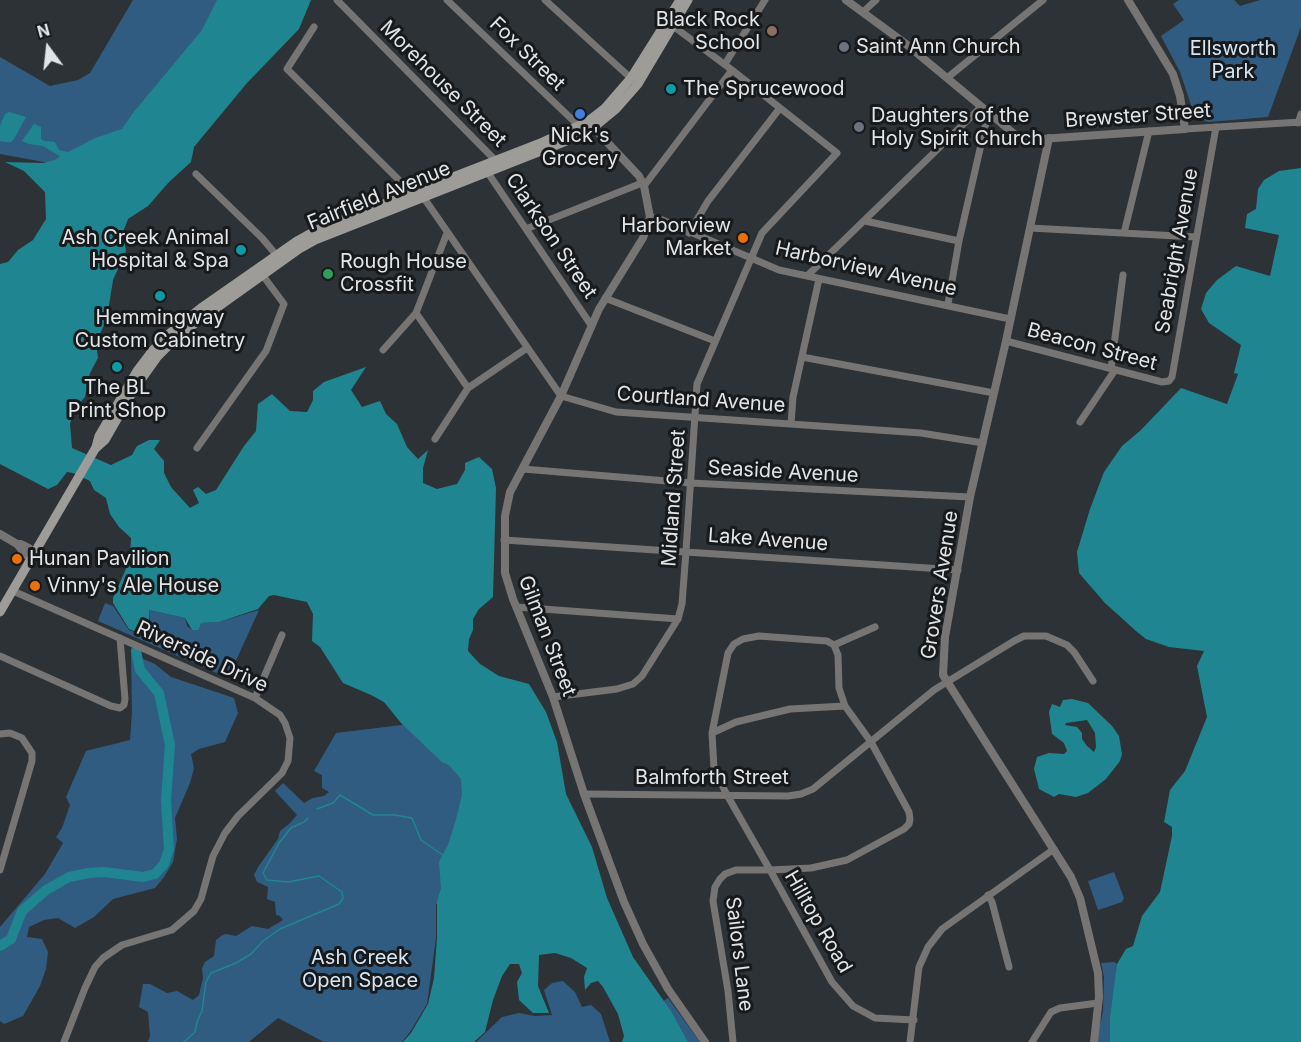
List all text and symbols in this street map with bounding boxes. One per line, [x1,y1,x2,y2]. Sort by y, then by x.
place label: Black Rock School [656,8,760,55]
street label: Fox Street [484,12,570,96]
street label: Morehouse Street [375,16,511,152]
north arrow [18,18,78,78]
text: N [35,19,52,42]
marker: Black Rock School [765,24,779,38]
place label: Saint Ann Church [856,35,1021,59]
park label: Ellsworth Park [1190,37,1276,84]
marker: Saint Ann Church [837,40,851,54]
place label: The Sprucewood [683,77,844,101]
marker: The Sprucewood [664,82,678,96]
street label: Brewster Street [1064,99,1212,133]
place label: Daughters of the Holy Spirit Church [871,104,1043,151]
marker: Nick's Grocery [573,107,587,121]
marker: Daughters of the Holy Spirit Church [852,120,866,134]
place label: Nick's Grocery [542,124,618,171]
street label: Fairfield Avenue [304,156,454,236]
street label: Seabright Avenue [1151,167,1203,335]
street label: Clarkson Street [500,169,602,303]
place label: Harborview Market [621,214,731,261]
place label: Ash Creek Animal Hospital & Spa [61,226,229,273]
marker: Harborview Market [736,231,750,245]
street label: Harborview Avenue [773,236,959,302]
marker: Ash Creek Animal Hospital & Spa [234,243,248,257]
place label: Rough House Crossfit [340,250,467,297]
marker: Rough House Crossfit [321,267,335,281]
marker: Hemmingway Custom Cabinetry [153,289,167,303]
place label: Hemmingway Custom Cabinetry [75,306,245,353]
street label: Beacon Street [1024,318,1160,376]
marker: The BL Print Shop [110,360,124,374]
place label: The BL Print Shop [68,376,166,423]
street label: Courtland Avenue [616,382,786,418]
street label: Midland Street [657,429,691,567]
street label: Seaside Avenue [707,456,859,488]
street label: Grovers Avenue [916,509,964,661]
street label: Lake Avenue [707,524,829,556]
place label: Hunan Pavilion [29,547,169,571]
marker: Hunan Pavilion [10,552,24,566]
street label: Gilman Street [513,572,581,700]
place label: Vinny's Ale House [47,574,219,598]
marker: Vinny's Ale House [28,579,42,593]
street label: Riverside Drive [132,616,272,698]
street label: Balmforth Street [635,766,789,790]
street label: Hilltop Road [779,867,857,977]
street label: Sailors Lane [720,895,758,1013]
park label: Ash Creek Open Space [302,946,418,993]

